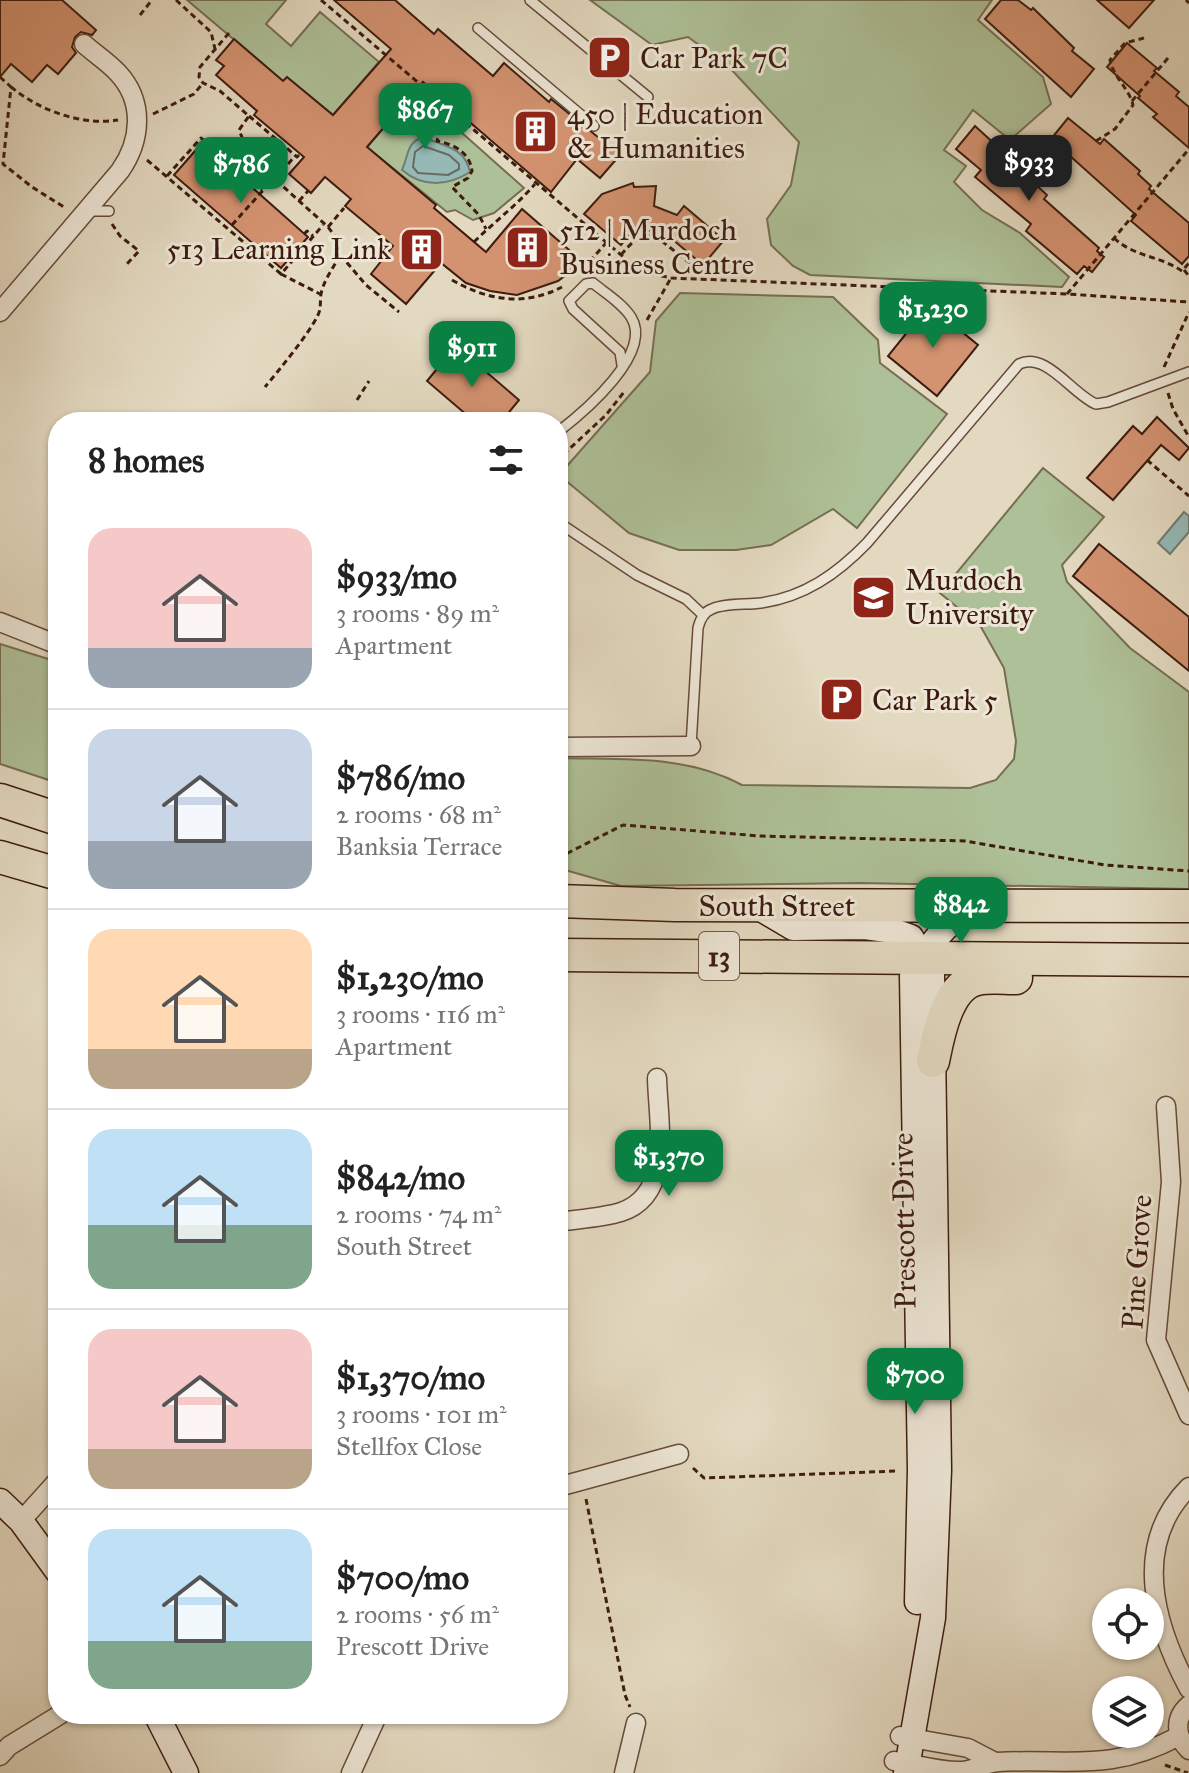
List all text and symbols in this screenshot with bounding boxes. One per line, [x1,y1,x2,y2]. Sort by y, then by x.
parking icon: Car Park 7C [585,34,633,82]
place label: Car Park 7C [640,40,788,76]
pin: $867 [378,83,472,151]
text: $867 [397,93,453,125]
place label: 450 | Education & Humanities [567,96,763,166]
building icon: 450 | Education & Humanities [512,107,560,155]
pin: $933 [982,135,1076,203]
pin: $786 [194,137,288,205]
text: $933 [1004,145,1054,177]
text: $786 [213,147,269,179]
place label: 512 | Murdoch Business Centre [559,212,754,282]
building icon: 512 | Murdoch Business Centre [504,223,552,271]
building icon: 513 Learning Link [398,225,446,273]
place label: 513 Learning Link [166,231,391,267]
pin: $1,230 [868,282,998,350]
text: $1,230 [898,292,968,324]
pin: $911 [425,321,519,389]
text: $911 [447,331,497,363]
icon: filters [484,438,528,482]
text: 8 homes [88,440,204,481]
text: $933/mo [336,556,457,597]
icon: home [152,560,248,656]
place label: Murdoch University [905,562,1035,632]
school or university icon: Murdoch University [850,573,898,621]
text: 3 rooms · 89 m² [336,597,499,629]
text: Apartment [336,629,452,661]
parking icon: Car Park 5 [817,676,865,724]
place label: Car Park 5 [872,682,998,718]
text: $786/mo [336,757,465,798]
icon: home [152,761,248,857]
text: 2 rooms · 68 m² [336,798,501,830]
text: Banksia Terrace [336,830,502,862]
pin: $842 [914,877,1008,945]
text: $842 [933,887,989,919]
street label: South Street [699,888,856,924]
road number: 13 [699,932,739,980]
text: $1,230/mo [336,957,484,998]
icon: home [152,961,248,1057]
text: 3 rooms · 116 m² [336,998,505,1030]
text: Apartment [336,1030,452,1062]
pin: $1,370 [604,1130,734,1198]
street label: Prescott Drive [884,1132,924,1310]
text: $1,370 [633,1140,705,1172]
text: $842/mo [336,1157,465,1198]
icon: home [152,1161,248,1257]
street label: Pine Grove [1114,1193,1160,1331]
text: 2 rooms · 74 m² [336,1198,502,1230]
text: South Street [336,1230,472,1262]
pin: $700 [868,1348,962,1416]
text: $1,370/mo [336,1357,485,1398]
text: $700 [885,1358,945,1390]
icon: home [152,1361,248,1457]
text: 3 rooms · 101 m² [336,1398,507,1430]
text: Stellfox Close [336,1430,482,1462]
text: $700/mo [336,1557,469,1598]
icon: home [152,1561,248,1657]
map controls [1092,1588,1164,1748]
button: locate [1092,1588,1164,1660]
text: 2 rooms · 56 m² [336,1598,499,1630]
text: Prescott Drive [336,1630,489,1662]
button: layers [1092,1676,1164,1748]

